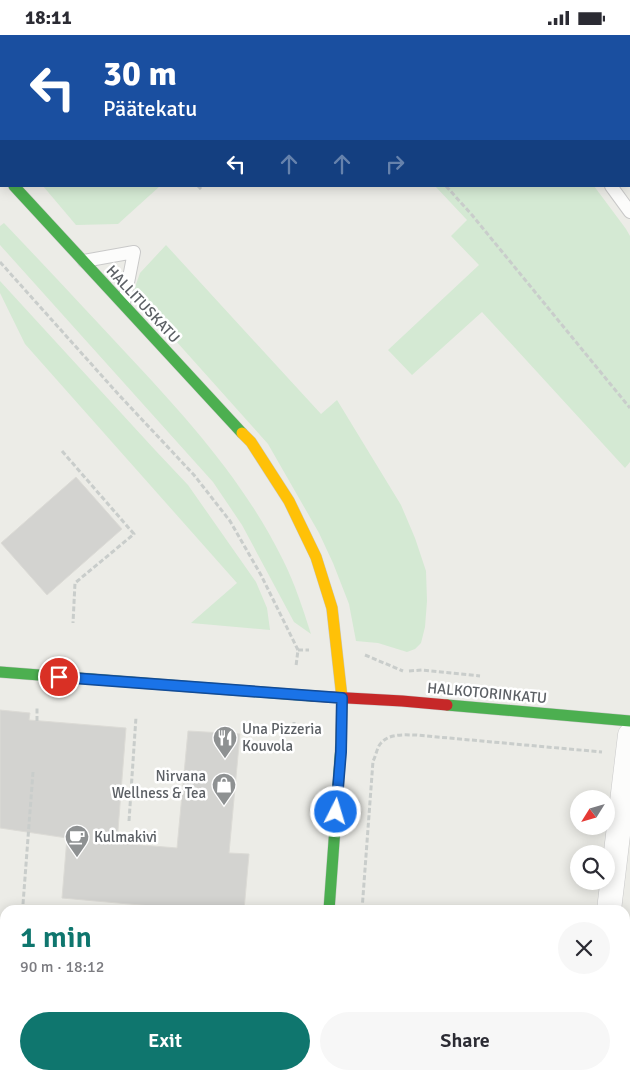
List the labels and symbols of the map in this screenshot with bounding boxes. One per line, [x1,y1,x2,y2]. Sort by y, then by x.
street label: HALLITUSKATU [103,262,183,346]
pin [38,656,80,698]
street label: HALKOTORINKATU [426,679,548,707]
place label: Una Pizzeria Kouvola [242,720,322,755]
restaurant icon: Una Pizzeria Kouvola [212,725,238,759]
place label: Nirvana Wellness & Tea [112,767,206,802]
shop icon: Nirvana Wellness & Tea [211,772,237,806]
position arrow [309,785,361,837]
north arrow [570,790,615,835]
cafe icon: Kulmakivi [64,824,90,858]
place label: Kulmakivi [94,828,157,846]

